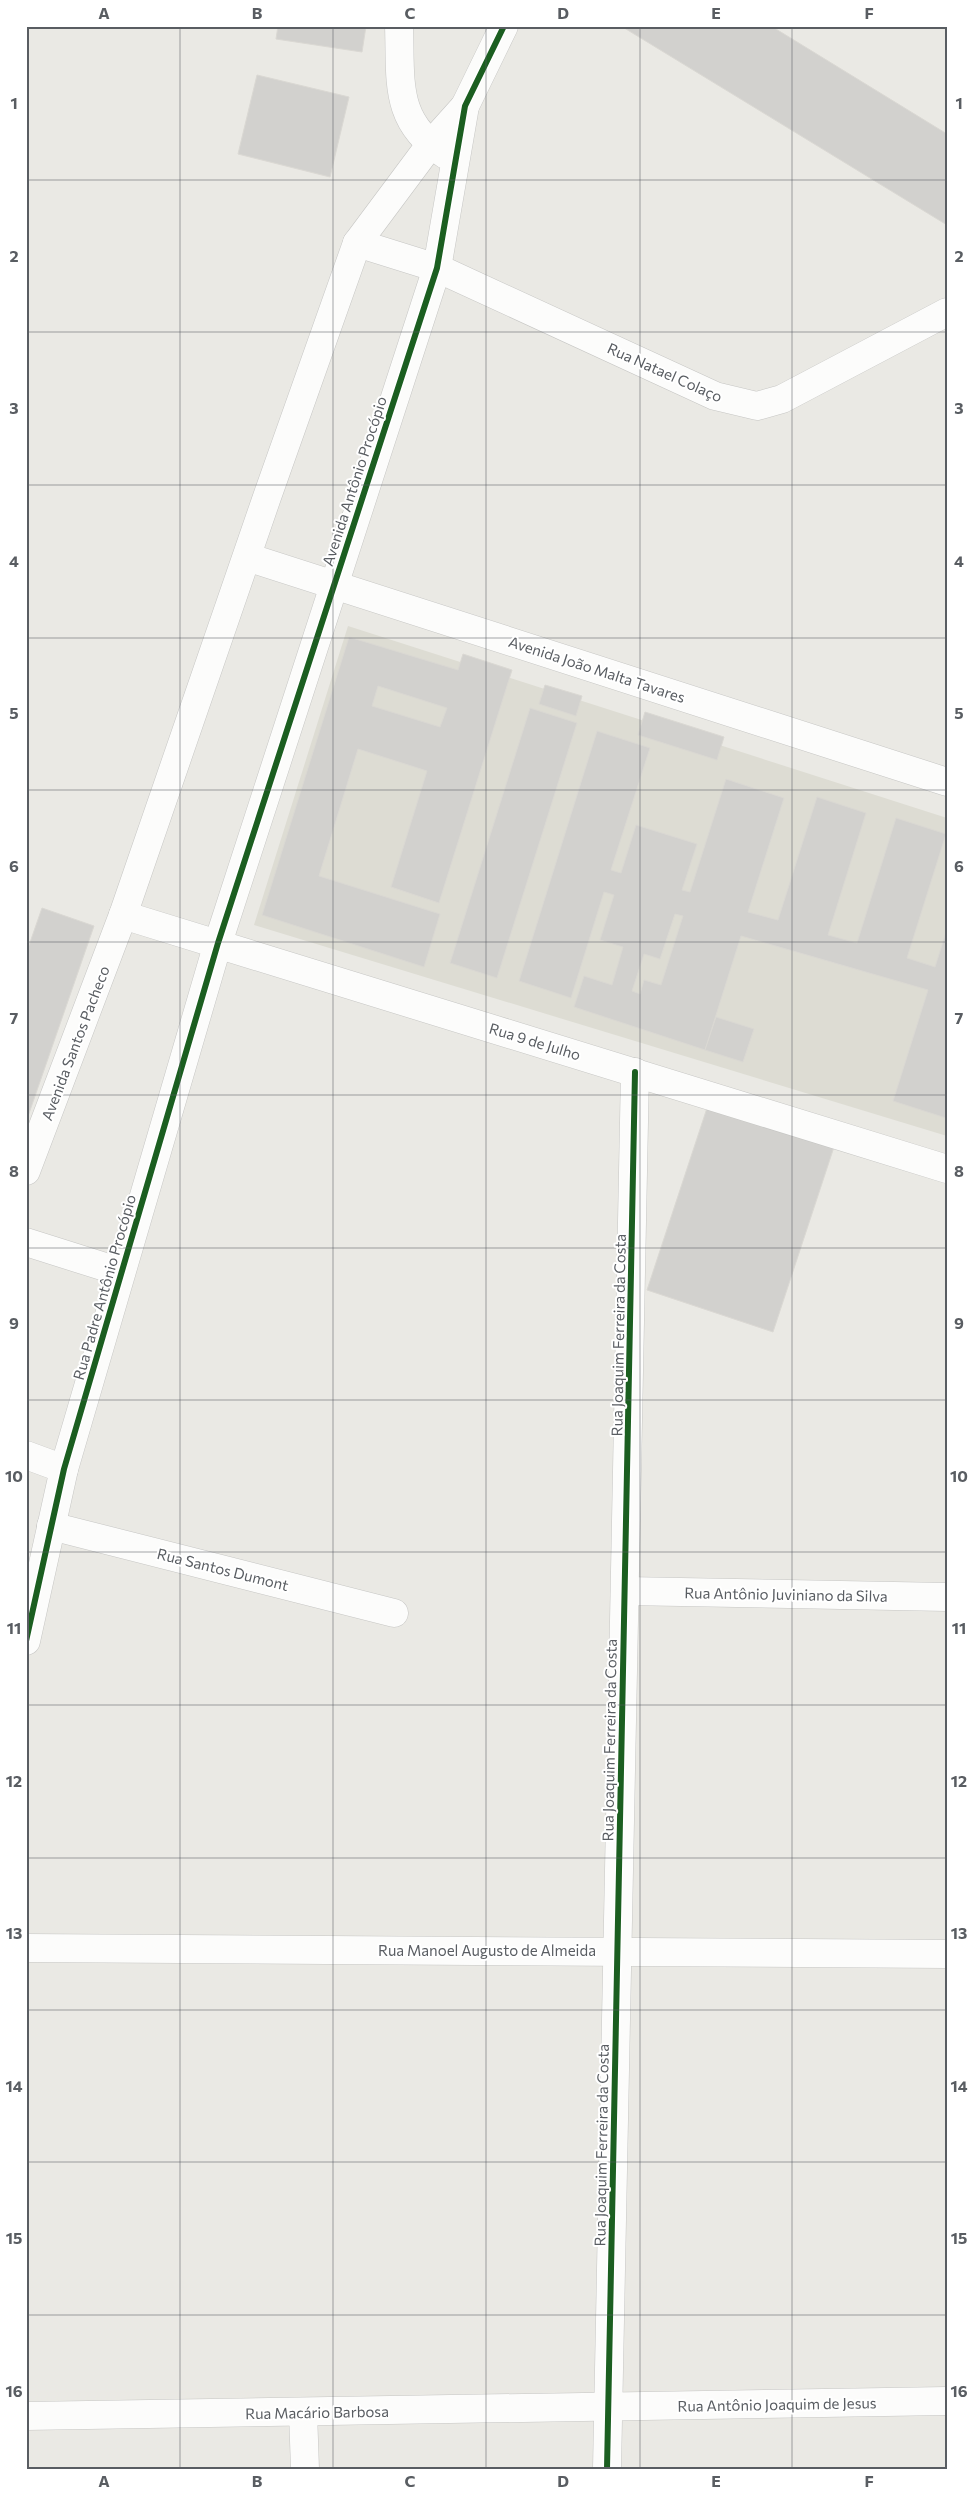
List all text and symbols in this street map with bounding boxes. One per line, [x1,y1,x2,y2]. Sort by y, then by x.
text: A [98,3,110,22]
text: B [252,3,263,22]
text: C [405,3,416,22]
text: D [557,3,569,22]
text: E [711,3,721,22]
text: F [864,3,874,22]
text: 1 [10,93,18,112]
text: 1 [955,93,963,112]
text: 2 [9,246,19,265]
text: 2 [954,246,964,265]
street label: Rua Natael Colaço [605,339,725,405]
street label: Avenida Antônio Procópio [318,394,390,568]
text: 3 [9,398,19,417]
text: 3 [954,398,964,417]
text: 4 [9,551,19,570]
text: 4 [954,551,964,570]
street label: Avenida João Malta Tavares [506,632,688,706]
text: 5 [9,703,19,722]
text: 5 [954,703,964,722]
text: 6 [9,856,19,875]
text: 6 [954,856,964,875]
street label: Avenida Santos Pacheco [37,963,113,1123]
text: 7 [10,1008,19,1027]
text: 7 [955,1008,964,1027]
street label: Rua 9 de Julho [487,1019,583,1063]
text: 8 [9,1161,19,1180]
text: 8 [954,1161,964,1180]
street label: Rua Padre Antônio Procópio [69,1192,139,1382]
street label: Rua Joaquim Ferreira da Costa [607,1234,629,1436]
text: 9 [9,1313,19,1332]
text: 9 [954,1313,964,1332]
text: 10 [5,1466,23,1485]
text: 10 [950,1466,968,1485]
street label: Rua Santos Dumont [155,1544,291,1594]
street label: Rua Antônio Juviniano da Silva [684,1583,888,1605]
text: 11 [7,1618,21,1637]
text: 11 [952,1618,966,1637]
street label: Rua Joaquim Ferreira da Costa [598,1639,620,1841]
text: 12 [6,1771,22,1790]
text: 12 [951,1771,967,1790]
text: 13 [6,1923,22,1942]
text: 13 [951,1923,967,1942]
street label: Rua Manoel Augusto de Almeida [378,1941,596,1959]
street label: Rua Joaquim Ferreira da Costa [590,2044,612,2246]
text: 14 [5,2076,23,2095]
text: 14 [950,2076,968,2095]
text: 15 [6,2228,22,2247]
text: 15 [951,2228,967,2247]
text: 16 [5,2381,23,2400]
text: 16 [950,2381,968,2400]
street label: Rua Antônio Joaquim de Jesus [677,2393,877,2415]
street label: Rua Macário Barbosa [245,2402,389,2422]
text: A [98,2471,110,2490]
text: B [252,2471,263,2490]
text: C [405,2471,416,2490]
text: D [557,2471,569,2490]
text: E [711,2471,721,2490]
text: F [864,2471,874,2490]

